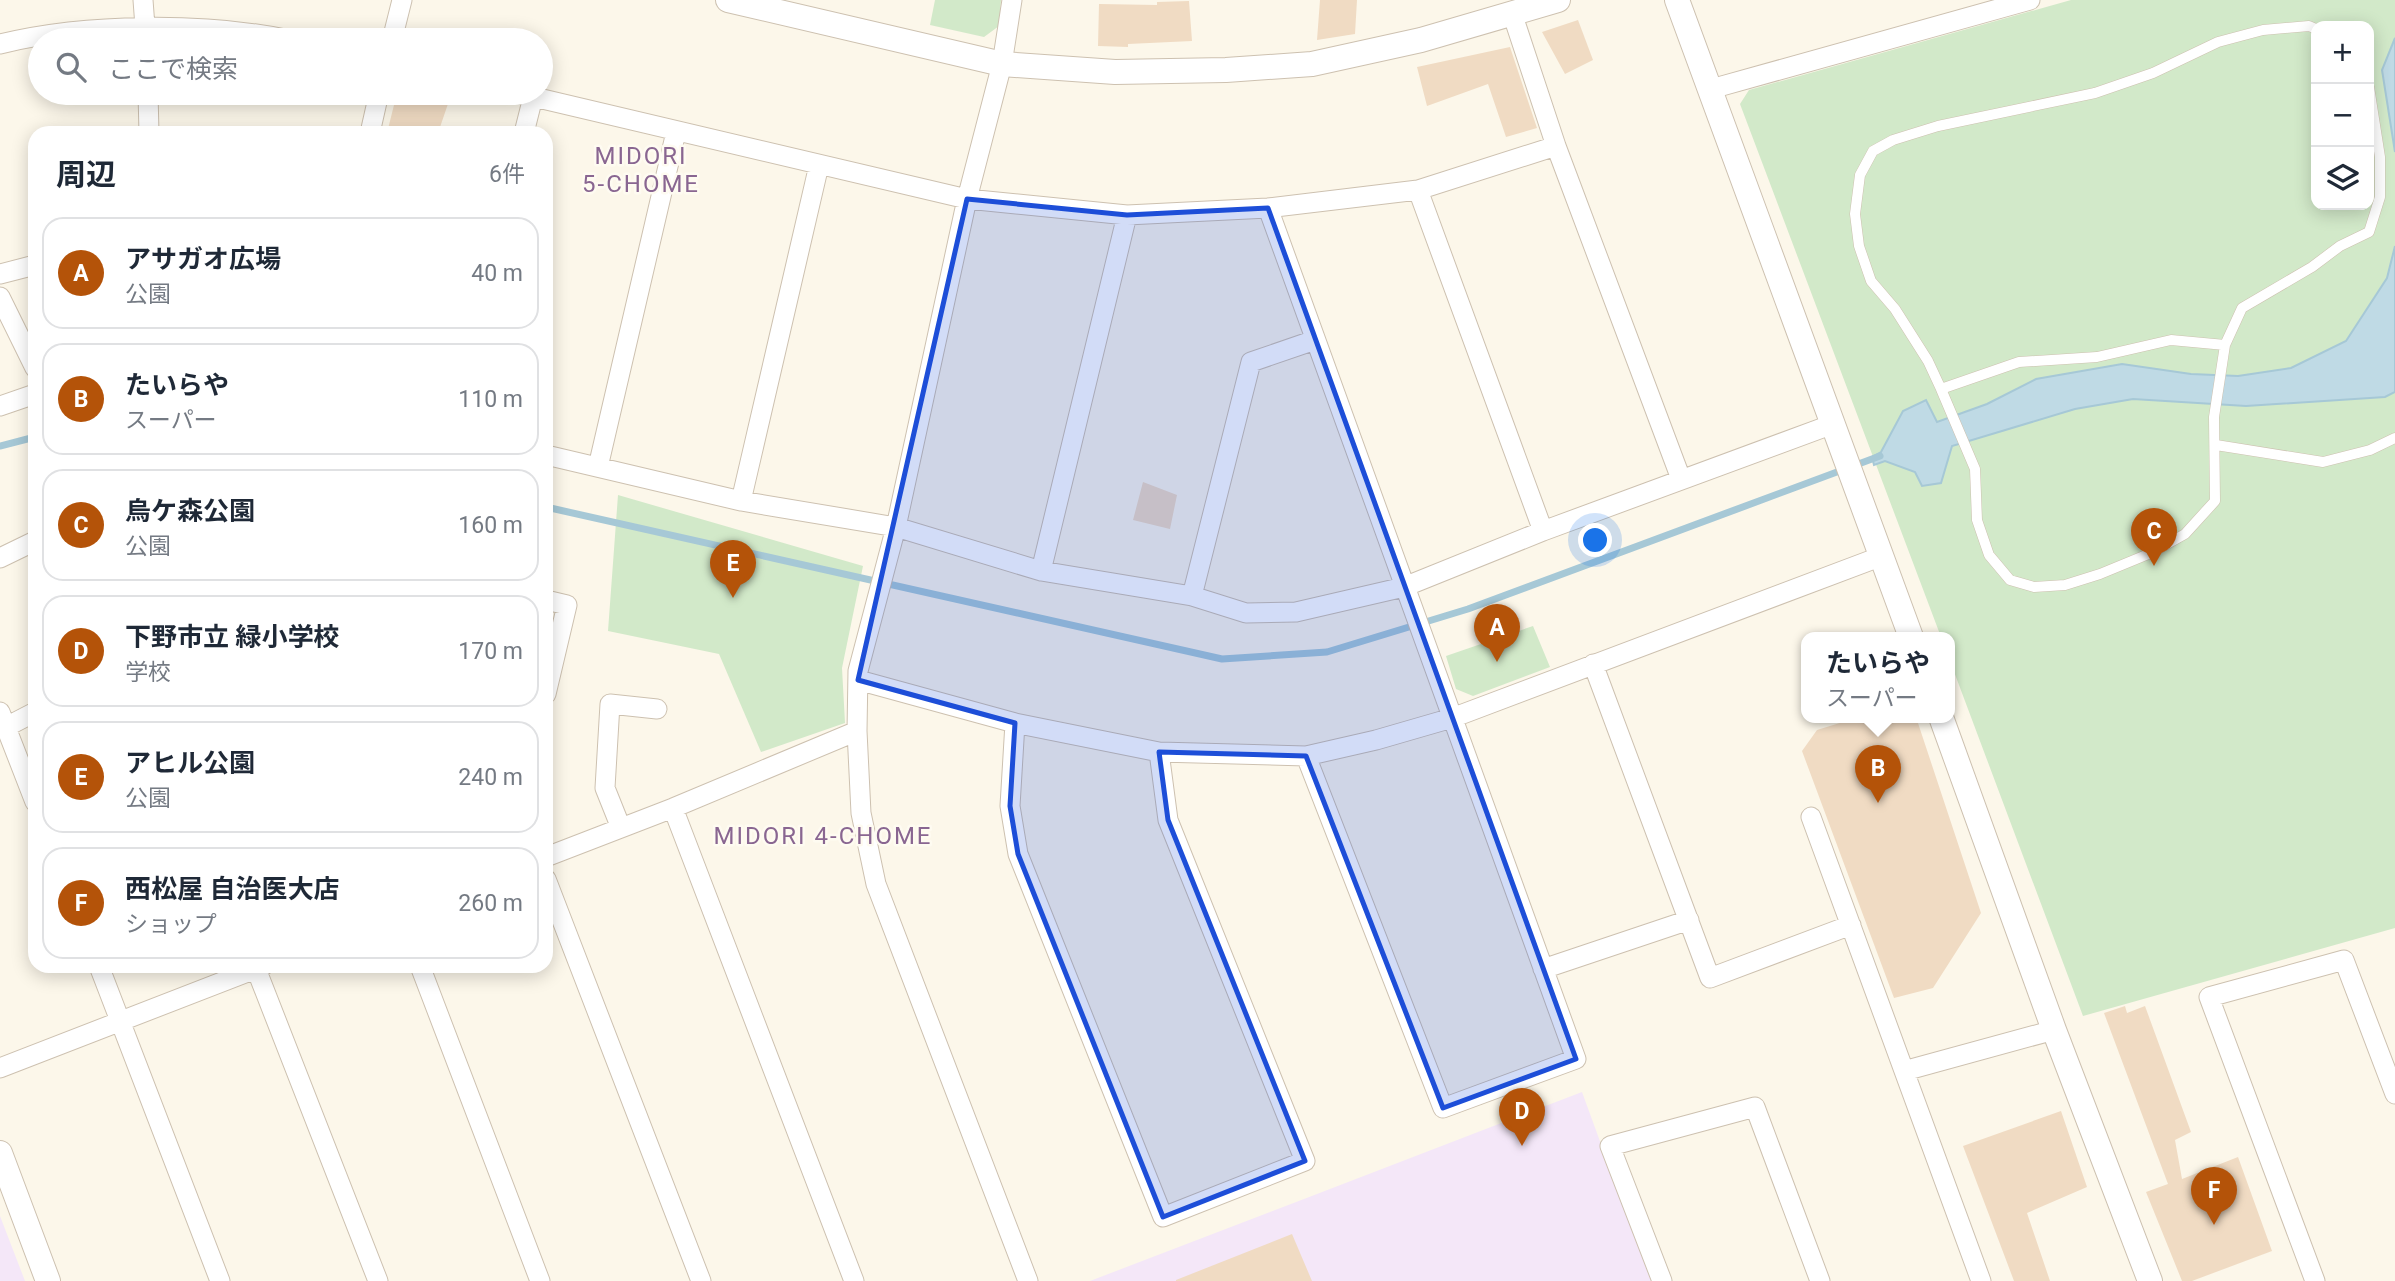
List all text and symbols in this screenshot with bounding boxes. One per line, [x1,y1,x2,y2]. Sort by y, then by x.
map controls [2311,21,2374,210]
button: + [2311,21,2374,84]
search box [28,28,553,105]
icon: search [52,48,90,86]
text: ここで検索 [108,54,238,84]
button: − [2311,84,2374,147]
district label: MIDORI 5-CHOME [582,142,700,198]
button: layers [2311,147,2374,210]
text: 周辺 [56,157,116,192]
text: 6件 [489,161,525,188]
text: アサガオ広場 [125,244,281,274]
text: A [73,260,89,287]
text: 40 m [471,260,523,287]
text: 公園 [125,281,171,308]
text: たいらや [125,370,229,400]
text: B [74,386,88,413]
text: 110 m [458,386,523,413]
text: スーパー [125,407,217,434]
text: 烏ケ森公園 [125,496,255,526]
pin: C [2131,508,2177,566]
text: C [73,512,89,539]
text: 160 m [458,512,523,539]
your location [1578,523,1612,557]
text: 公園 [125,533,171,560]
pin: E [710,540,756,598]
pin: A [1474,604,1520,662]
text: 下野市立 緑小学校 [125,622,339,652]
popup [1801,632,1955,723]
text: D [74,638,88,665]
text: 170 m [458,638,523,665]
text: たいらや [1826,648,1930,678]
text: 学校 [125,659,171,686]
text: スーパー [1826,685,1918,712]
pin: B [1855,745,1901,803]
text: アヒル公園 [125,748,255,778]
text: E [75,764,87,791]
text: 240 m [458,764,523,791]
text: 公園 [125,785,171,812]
district label: MIDORI 4-CHOME [714,822,932,850]
text: 西松屋 自治医大店 [125,874,339,904]
text: F [75,890,87,917]
text: 260 m [458,890,523,917]
text: ショップ [125,911,217,938]
pin: D [1499,1088,1545,1146]
pin: F [2191,1167,2237,1225]

